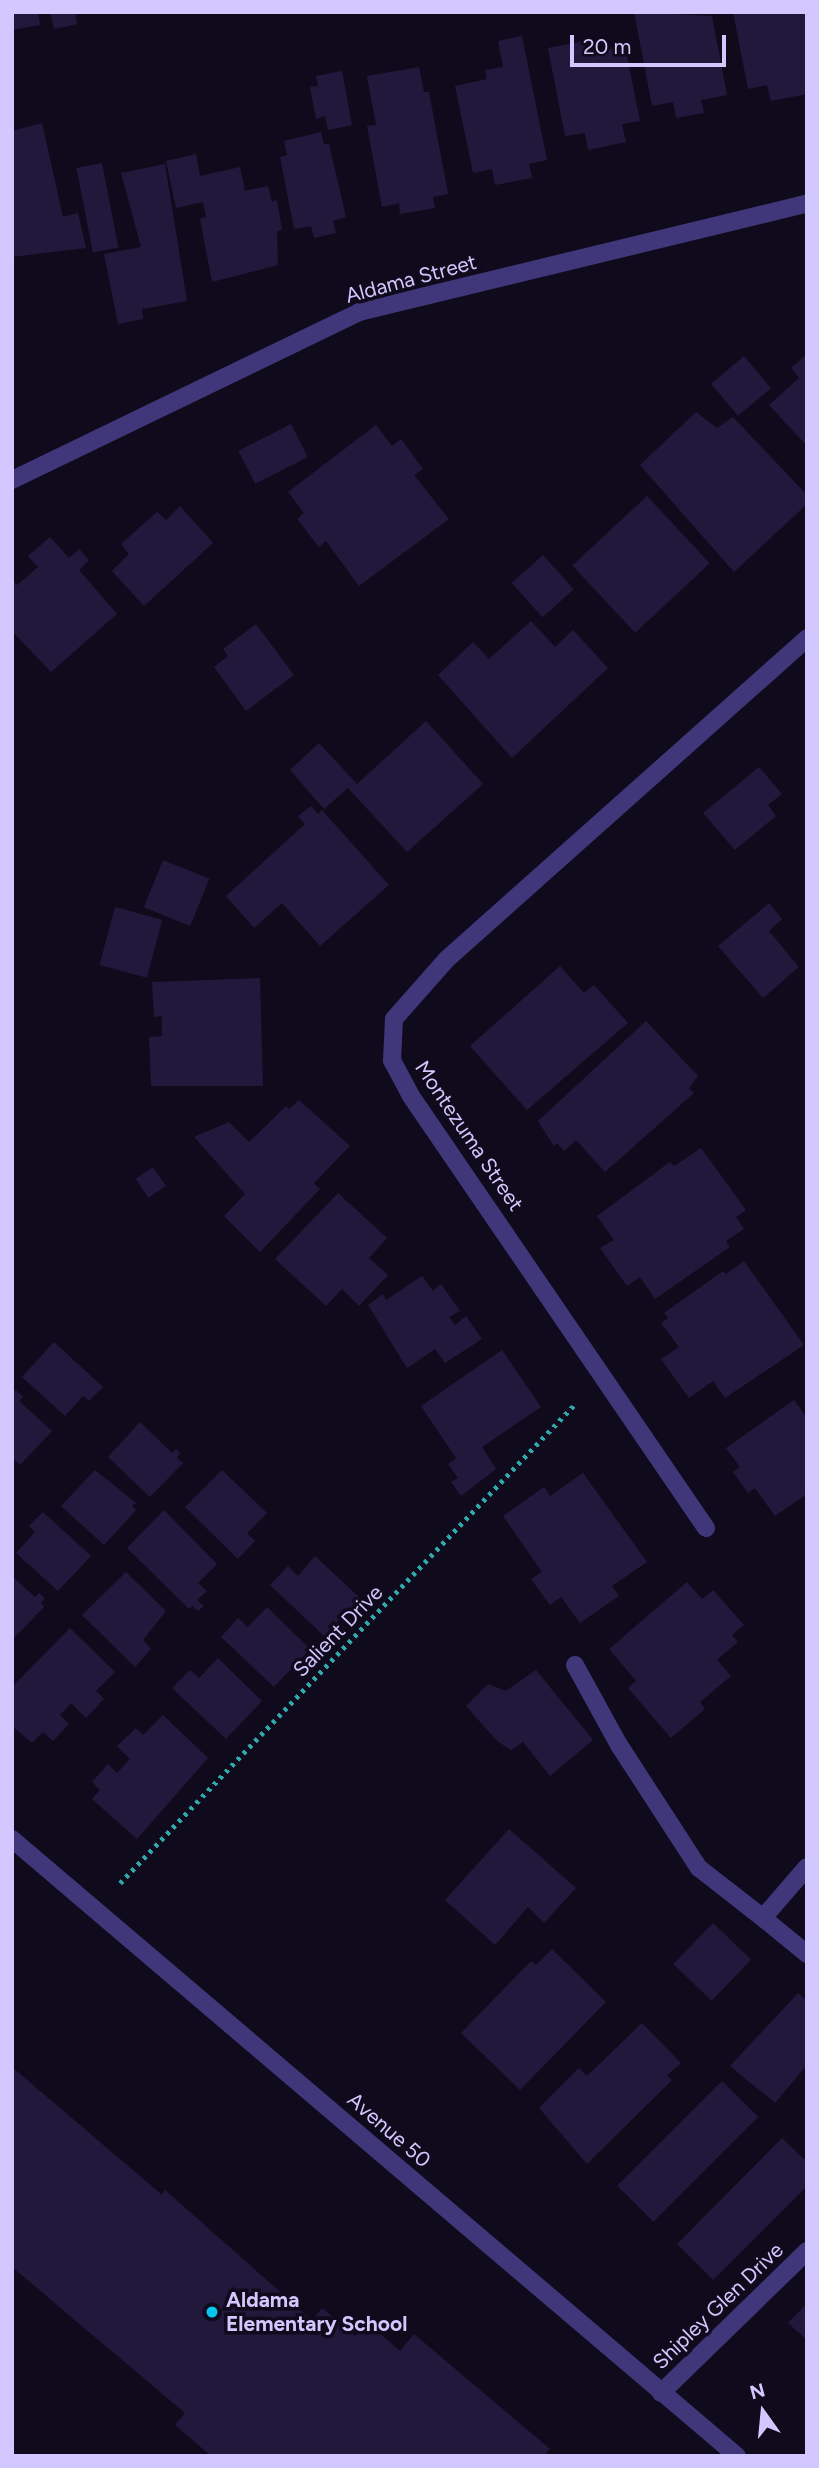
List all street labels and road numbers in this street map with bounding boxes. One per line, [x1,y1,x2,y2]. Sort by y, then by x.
street label: Aldama Street [343,249,479,309]
street label: Montezuma Street [409,1056,529,1216]
street label: Salient Drive [288,1580,388,1682]
street label: Avenue 50 [342,2087,436,2173]
street label: Shipley Glen Drive [648,2237,788,2375]

